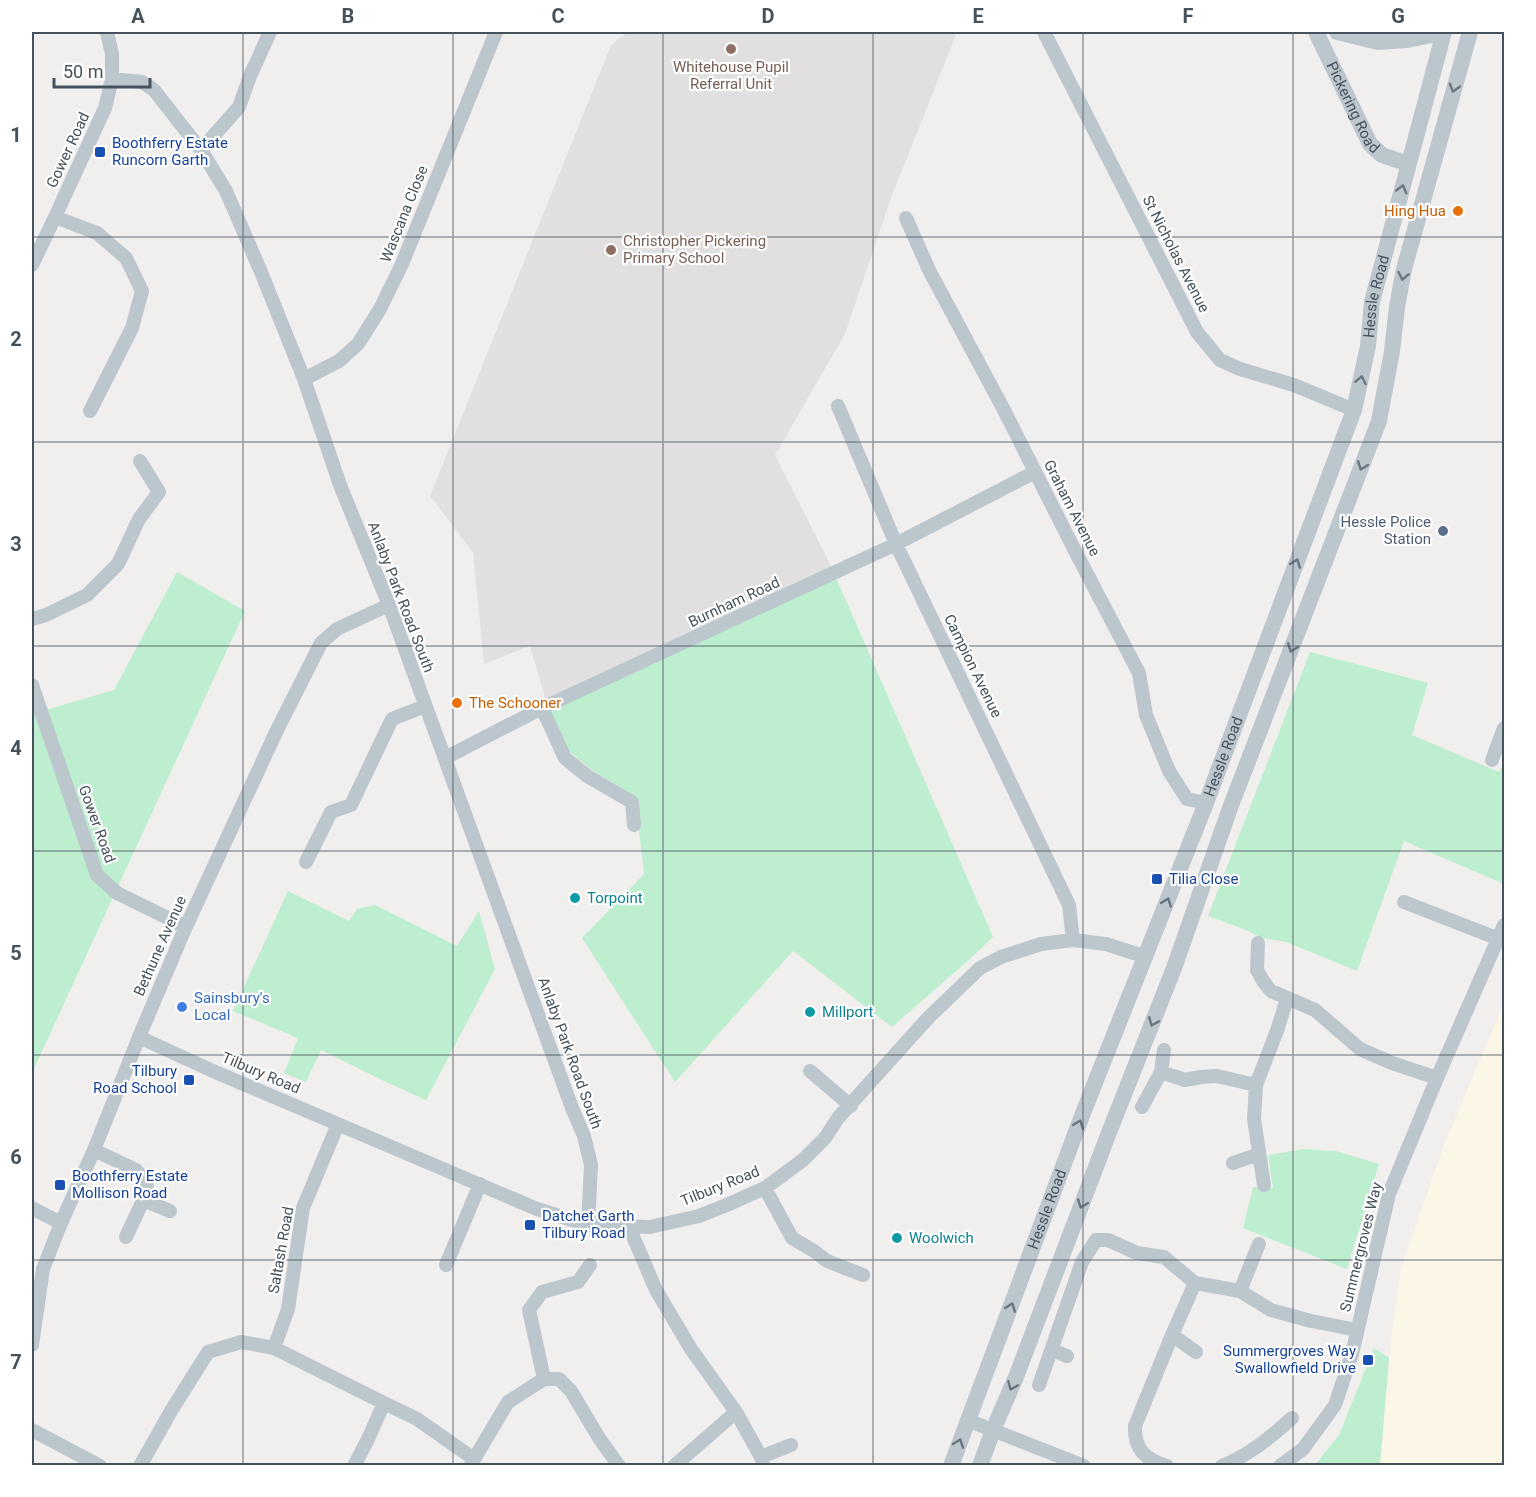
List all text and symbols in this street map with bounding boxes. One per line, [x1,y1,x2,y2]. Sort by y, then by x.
text: A [131,4,145,28]
text: B [342,4,354,28]
text: C [551,4,565,28]
text: D [762,4,775,28]
text: E [972,4,984,28]
text: F [1183,4,1194,28]
text: G [1391,4,1405,28]
marker: Whitehouse Pupil Referral Unit [724,42,738,56]
scale bar [54,51,150,89]
place label: Whitehouse Pupil Referral Unit [673,58,789,93]
street label: Pickering Road [1323,59,1383,157]
text: 50 m [63,61,103,82]
one-way arrow [1449,83,1462,93]
street label: Gower Road [43,109,93,191]
text: 1 [10,123,22,147]
place label: Boothferry Estate Runcorn Garth [112,134,228,169]
marker: Boothferry Estate Runcorn Garth [93,145,107,159]
street label: Wascana Close [376,163,432,265]
one-way arrow [1394,185,1407,195]
street label: St Nicholas Avenue [1139,192,1213,316]
place label: Hing Hua [1384,202,1446,220]
marker: Hing Hua [1451,204,1465,218]
place label: Christopher Pickering Primary School [623,232,766,267]
marker: Christopher Pickering Primary School [604,243,618,257]
street label: Hessle Road [1360,253,1393,339]
one-way arrow [1397,271,1410,281]
text: 2 [10,327,22,351]
one-way arrow [1354,375,1367,385]
street label: Graham Avenue [1040,457,1104,559]
one-way arrow [1357,460,1369,471]
place label: Hessle Police Station [1341,513,1431,548]
street label: Anlaby Park Road South [364,519,438,675]
marker: Hessle Police Station [1436,524,1450,538]
text: 3 [10,532,22,556]
one-way arrow [1289,558,1302,569]
street label: Burnham Road [685,573,783,631]
street label: Campion Avenue [940,611,1006,721]
one-way arrow [1287,641,1299,652]
place label: The Schooner [469,694,561,712]
marker: The Schooner [450,696,464,710]
street label: Hessle Road [1200,714,1247,799]
text: 4 [10,736,22,760]
street label: Gower Road [75,783,119,865]
place label: Tilia Close [1169,870,1238,888]
marker: Tilia Close [1150,872,1164,886]
place label: Torpoint [587,889,643,907]
marker: Torpoint [568,891,582,905]
street label: Bethune Avenue [130,893,190,999]
one-way arrow [1160,898,1172,909]
text: 5 [10,941,22,965]
street label: Anlaby Park Road South [534,975,606,1131]
place label: Sainsbury's Local [194,989,270,1024]
marker: Sainsbury's Local [175,1000,189,1014]
place label: Millport [822,1003,873,1021]
marker: Millport [803,1005,817,1019]
one-way arrow [1148,1016,1160,1027]
street label: Tilbury Road [219,1048,303,1098]
place label: Tilbury Road School [93,1062,177,1097]
marker: Tilbury Road School [182,1073,196,1087]
one-way arrow [1072,1119,1085,1130]
text: 6 [10,1145,22,1169]
street label: Tilbury Road [678,1162,762,1210]
place label: Boothferry Estate Mollison Road [72,1167,188,1202]
street label: Hessle Road [1024,1167,1070,1252]
marker: Boothferry Estate Mollison Road [53,1178,67,1192]
street label: Summergroves Way [1336,1180,1386,1314]
one-way arrow [1077,1198,1089,1209]
street label: Saltash Road [265,1205,297,1295]
place label: Datchet Garth Tilbury Road [542,1207,635,1242]
marker: Datchet Garth Tilbury Road [523,1218,537,1232]
place label: Woolwich [909,1229,974,1247]
marker: Woolwich [890,1231,904,1245]
one-way arrow [1004,1302,1016,1313]
place label: Summergroves Way Swallowfield Drive [1223,1342,1356,1377]
text: 7 [10,1350,22,1374]
marker: Summergroves Way Swallowfield Drive [1361,1353,1375,1367]
one-way arrow [1007,1379,1019,1390]
one-way arrow [952,1438,965,1449]

